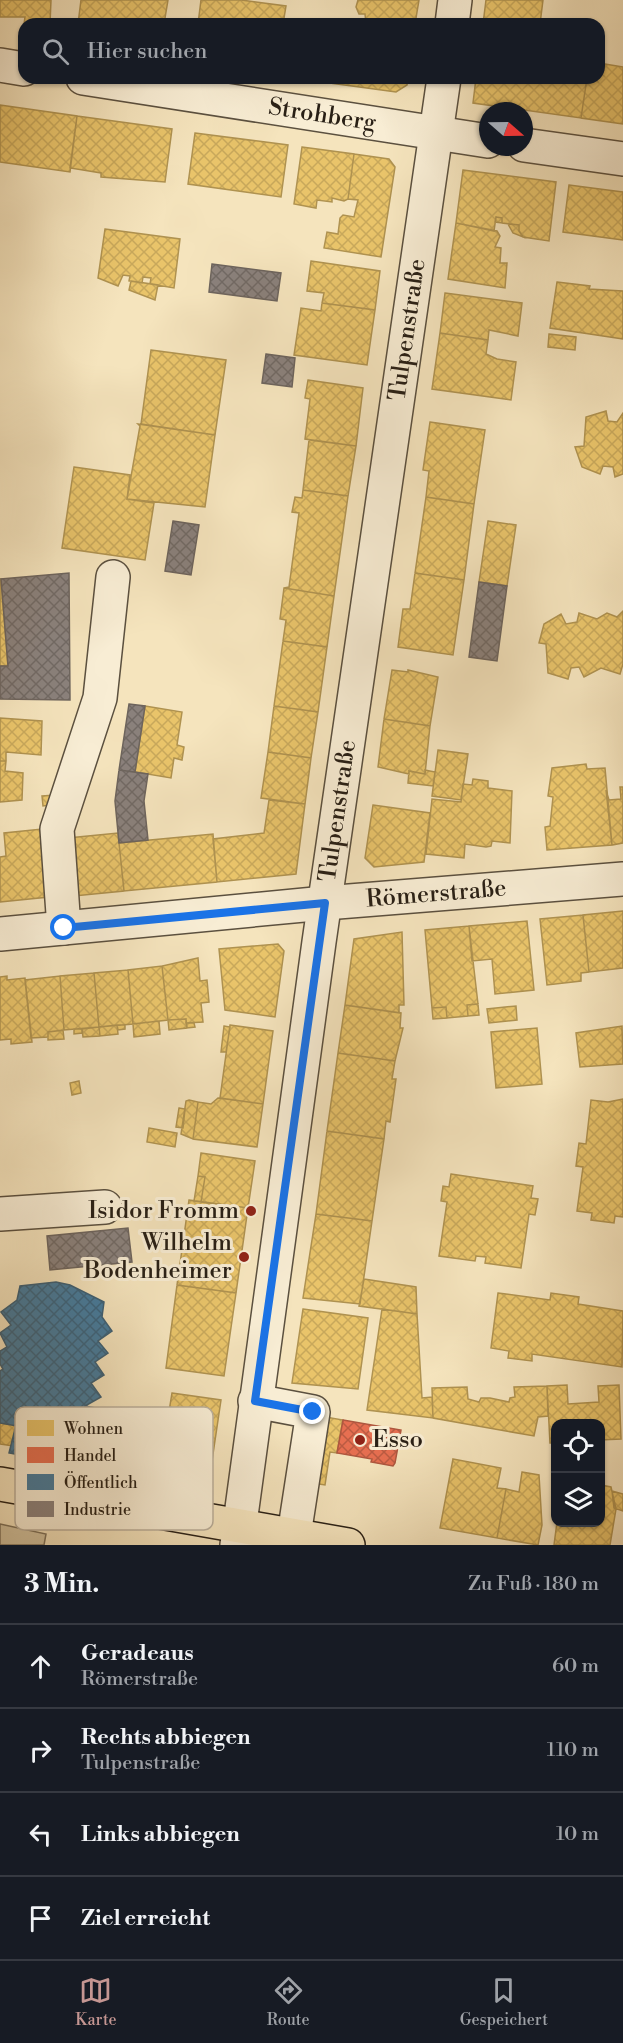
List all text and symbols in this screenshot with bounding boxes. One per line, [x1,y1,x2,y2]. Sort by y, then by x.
search box [18,18,605,84]
icon: search [39,35,72,68]
text: Hier suchen [87,38,207,65]
street label: Strohberg [266,92,379,138]
north arrow [479,102,533,156]
street label: Tulpenstraße [382,257,433,403]
street label: Tulpenstraße [313,738,363,884]
street label: Römerstraße [365,873,507,915]
route start [50,914,76,940]
place label: Isidor Fromm [88,1196,239,1226]
marker: Isidor Fromm [244,1204,258,1218]
place label: Wilhelm Bodenheimer [83,1228,232,1286]
marker: Wilhelm Bodenheimer [237,1250,251,1264]
route end [299,1398,325,1424]
legend [15,1407,213,1530]
text: Wohnen [63,1419,124,1439]
map controls [551,1419,605,1527]
button: locate [551,1419,605,1473]
place label: Esso [372,1425,423,1455]
marker: Esso [353,1433,367,1447]
text: Handel [64,1446,117,1466]
text: Öffentlich [64,1471,138,1493]
button: layers [551,1473,605,1527]
text: Industrie [64,1500,131,1520]
text: 3 Min. [24,1568,99,1600]
text: Zu Fuß · 180 m [468,1572,599,1597]
text: Geradeaus [81,1640,194,1667]
icon: ahead [24,1650,57,1683]
text: 60 m [552,1654,599,1679]
text: Römerstraße [81,1667,198,1692]
text: Rechts abbiegen [81,1724,251,1751]
icon: right [24,1734,57,1767]
text: 110 m [547,1738,599,1763]
text: Tulpenstraße [81,1751,200,1776]
icon: left [24,1818,57,1851]
text: Links abbiegen [81,1821,240,1848]
text: 10 m [556,1822,599,1847]
icon: arrive [24,1902,57,1935]
text: Ziel erreicht [81,1905,210,1932]
tab: Karte [75,1974,117,2030]
tab: Route [267,1974,309,2030]
tab: Gespeichert [460,1974,548,2030]

